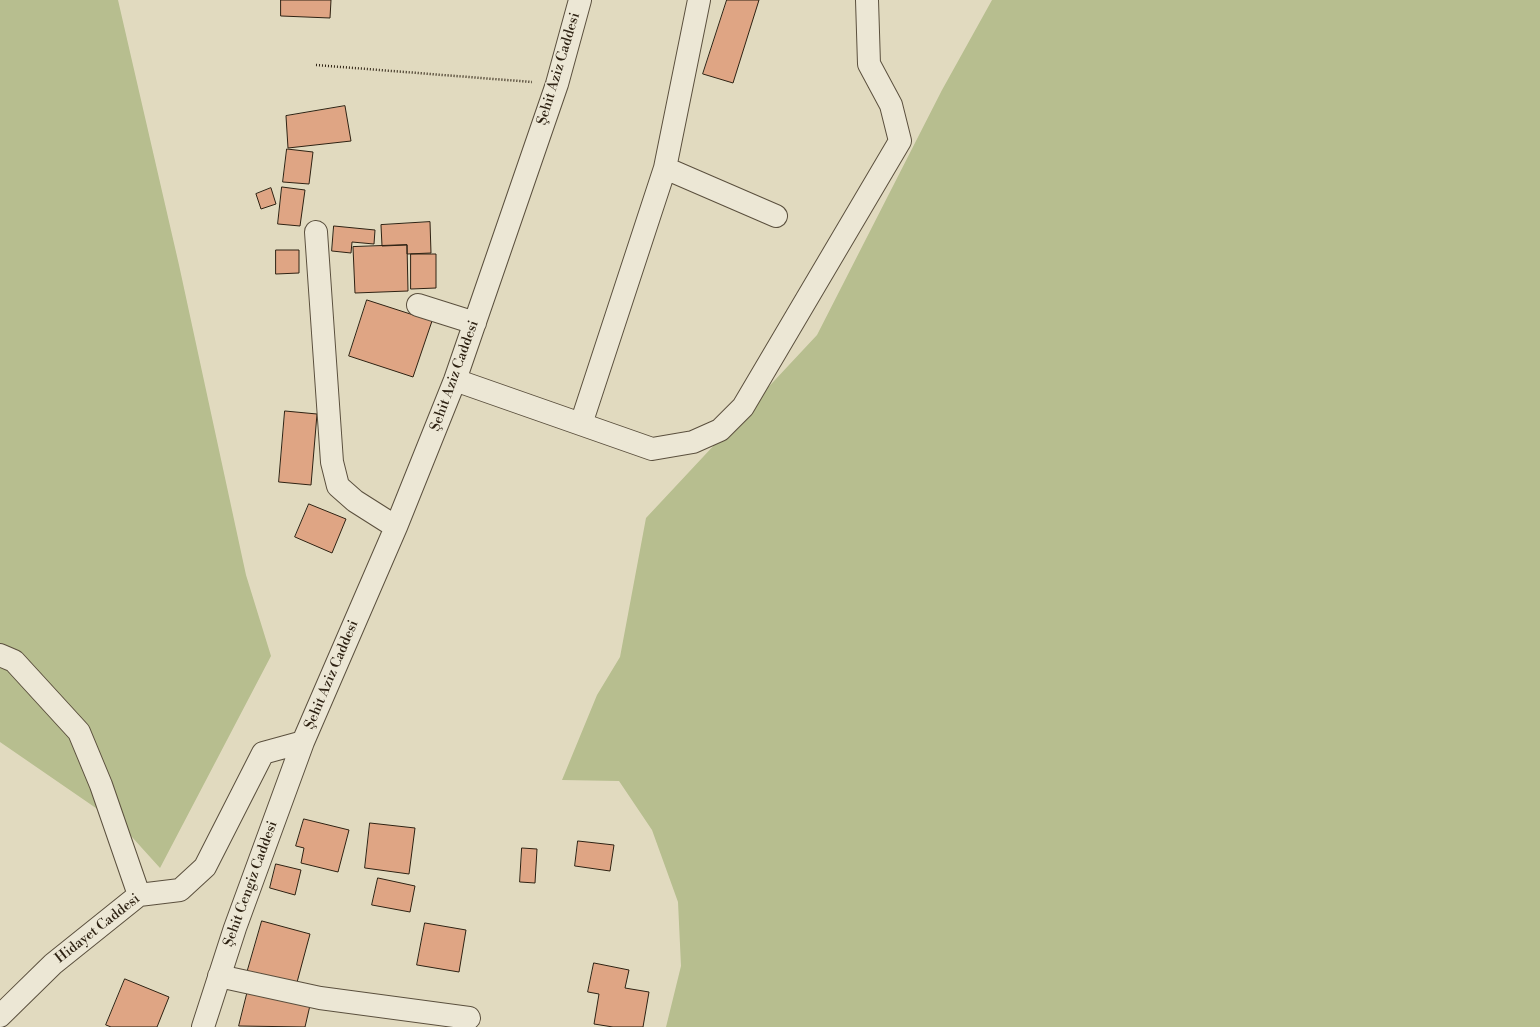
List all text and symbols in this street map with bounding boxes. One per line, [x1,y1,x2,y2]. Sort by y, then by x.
street label: Şehit Aziz Caddesi [534,11,584,127]
street label: Şehit Aziz Caddesi [427,318,483,434]
street label: Şehit Aziz Caddesi [301,618,363,732]
street label: Şehit Cengiz Caddesi [220,819,282,949]
street label: Hidayet Caddesi [52,891,144,967]

